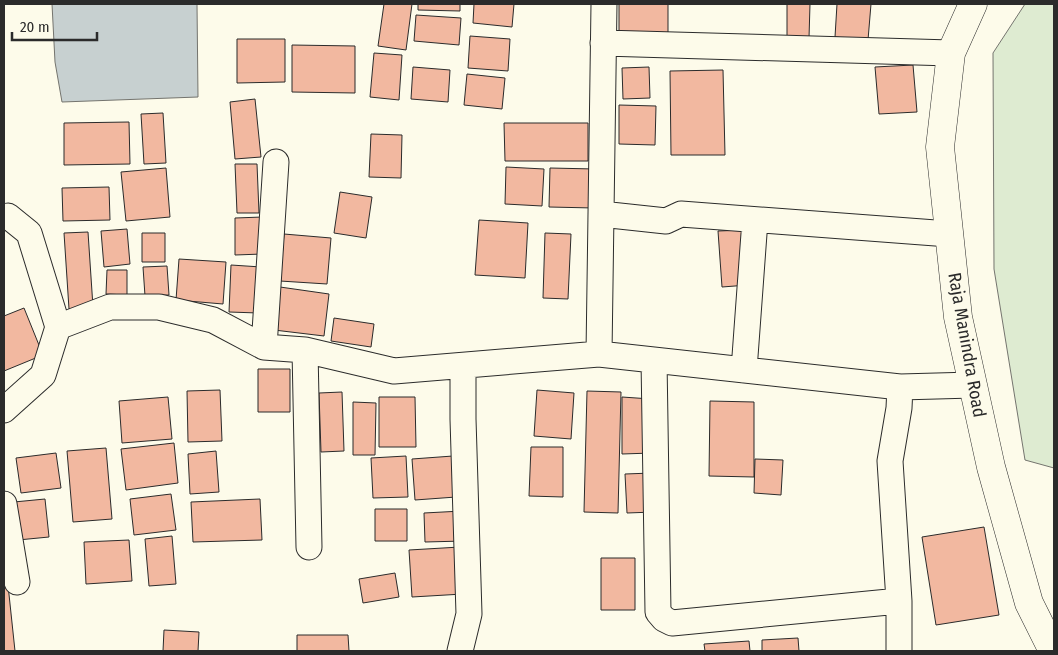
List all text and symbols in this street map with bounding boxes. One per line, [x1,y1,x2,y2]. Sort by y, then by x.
scale bar [12,10,98,42]
text: 20 m [20,18,50,36]
street label: Raja Manindra Road [943,271,991,419]

